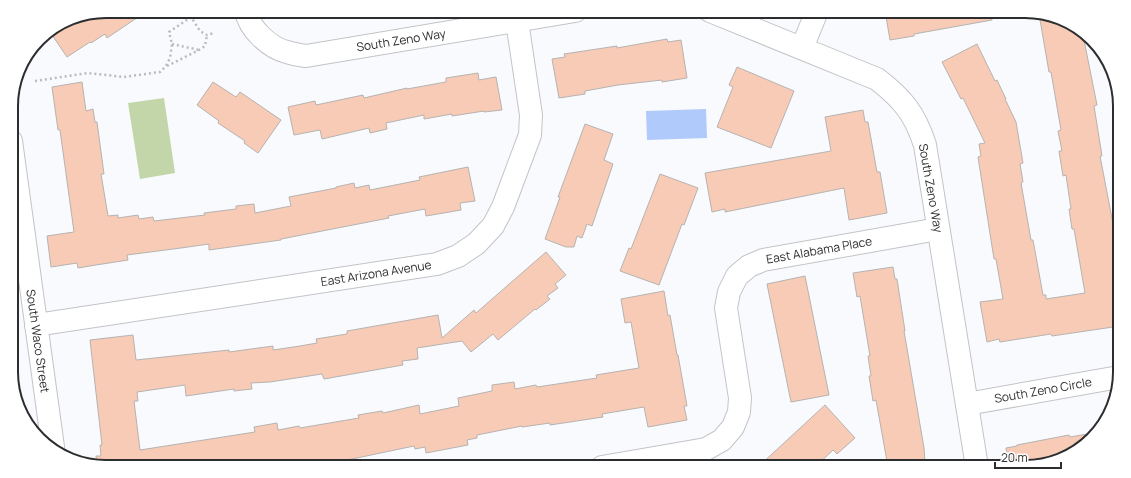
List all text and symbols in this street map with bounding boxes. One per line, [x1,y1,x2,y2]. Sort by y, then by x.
street label: South Zeno Way [355,24,447,55]
street label: South Zeno Way [915,142,947,234]
street label: East Alabama Place [765,232,873,268]
street label: East Arizona Avenue [319,256,433,290]
street label: South Waco Street [22,288,54,394]
street label: South Zeno Circle [993,373,1093,407]
scale bar [995,444,1061,470]
text: 20 m [1001,449,1028,466]

